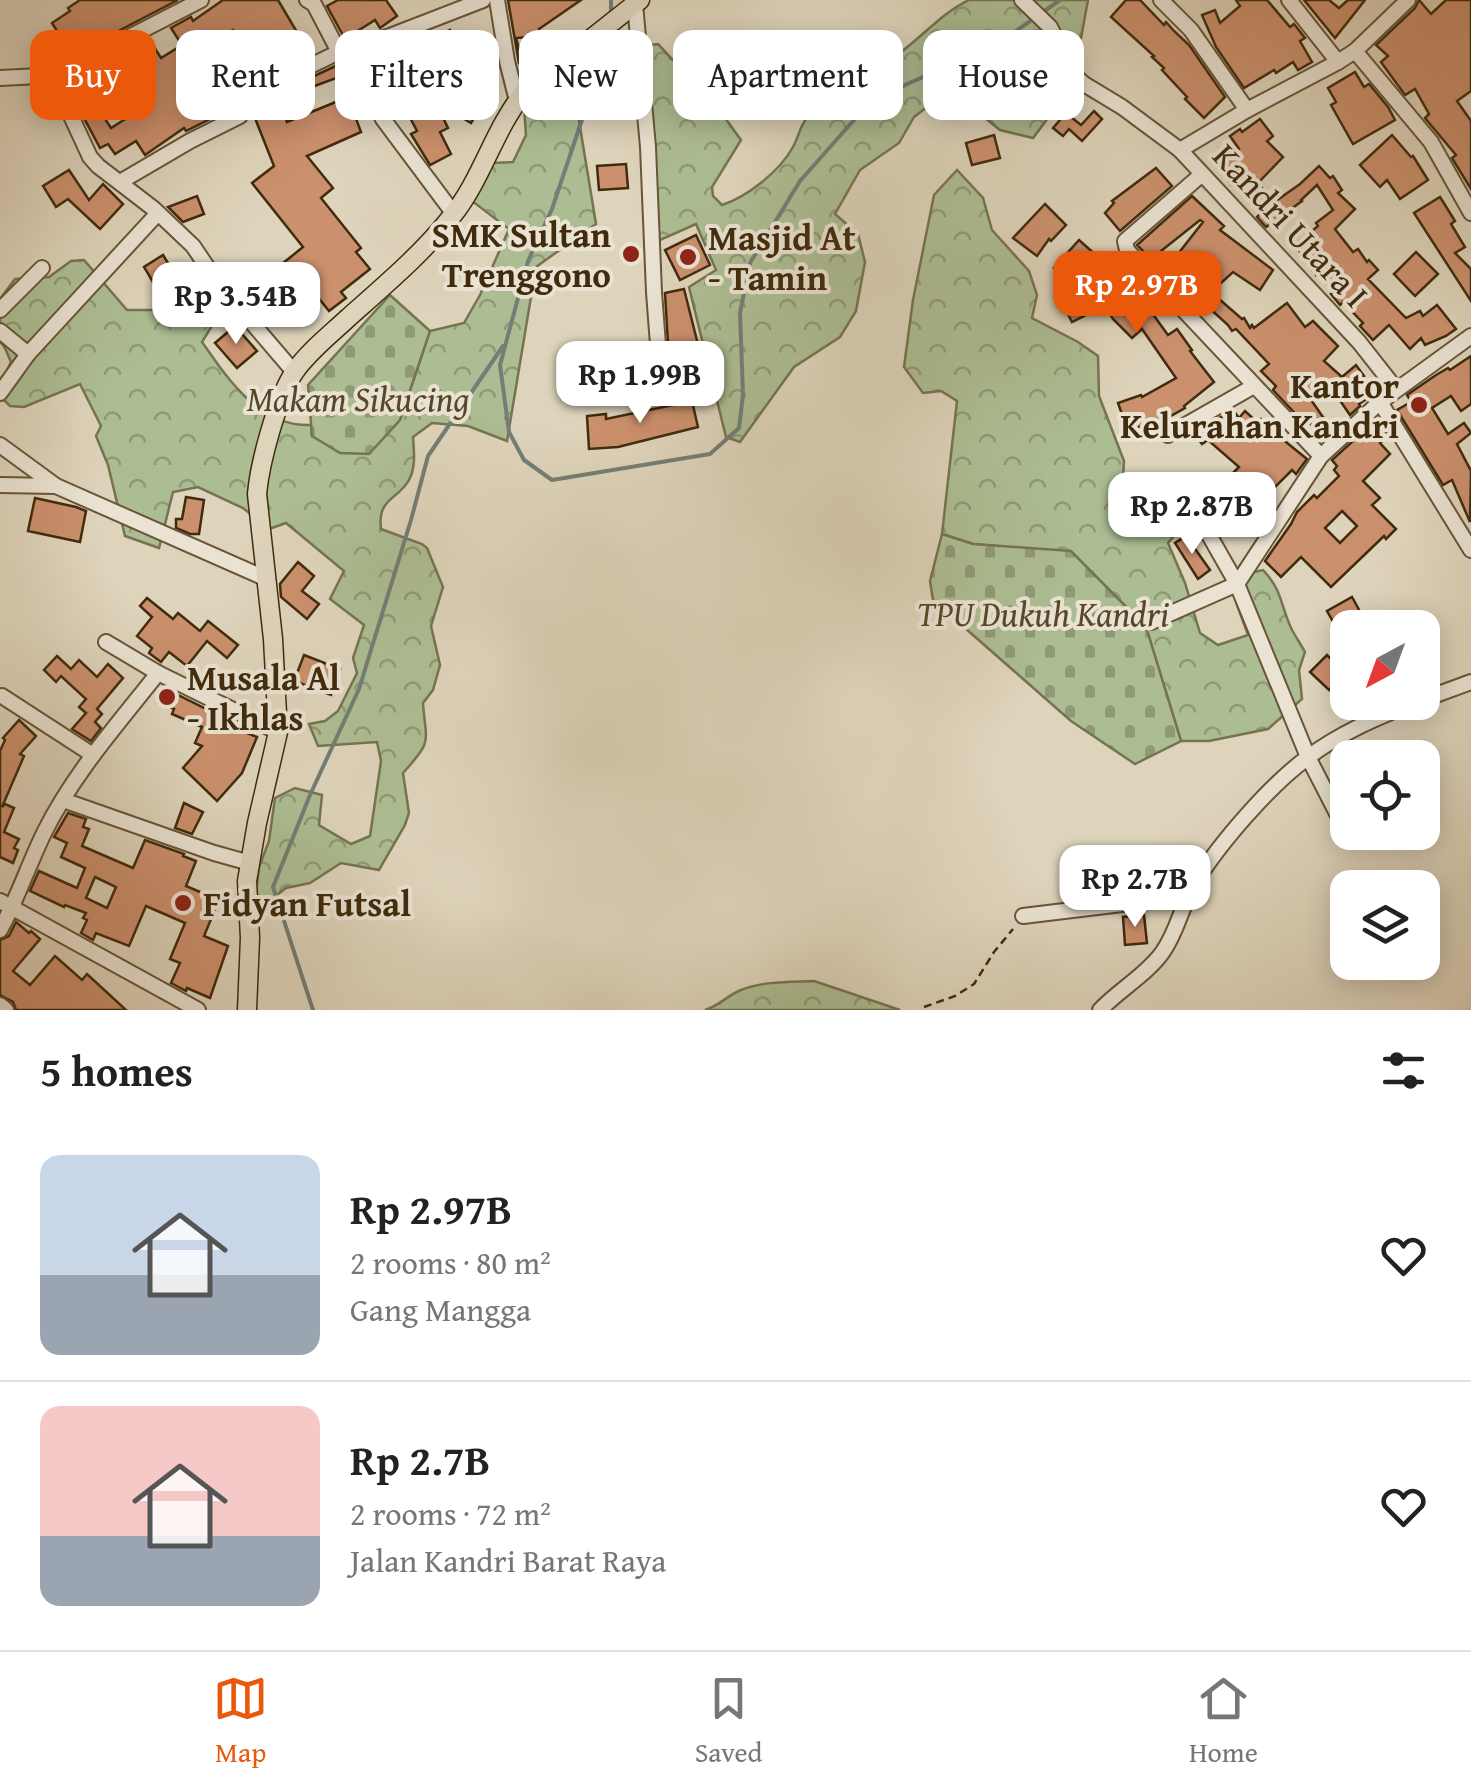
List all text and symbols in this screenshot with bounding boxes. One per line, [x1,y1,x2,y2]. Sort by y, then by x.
chip: Buy [30,30,156,120]
chip: Rent [176,30,315,120]
chip: Filters [335,30,499,120]
chip: New [519,30,653,120]
chip: Apartment [673,30,903,120]
chip: House [923,30,1084,120]
street label: Kandri Utara I [1201,131,1381,319]
place label: SMK Sultan Trenggono [432,209,611,300]
place label: Masjid At - Tamin [708,212,856,303]
marker: SMK Sultan Trenggono [620,243,642,265]
marker: Masjid At - Tamin [677,246,699,268]
pin: Rp 2.97B [1034,251,1240,336]
text: Rp 2.97B [1075,260,1199,307]
pin: Rp 3.54B [133,262,339,347]
text: Rp 3.54B [174,271,298,318]
pin: Rp 1.99B [537,341,743,426]
text: Rp 1.99B [578,350,702,397]
place label: Kantor Kelurahan Kandri [1120,360,1399,451]
park label: Makam Sikucing [247,373,469,424]
marker: Kantor Kelurahan Kandri [1408,394,1430,416]
pin: Rp 2.87B [1089,472,1295,557]
text: Rp 2.87B [1130,481,1254,528]
park label: TPU Dukuh Kandri [917,588,1169,639]
north arrow [1330,610,1440,720]
map controls [1330,610,1440,980]
place label: Musala Al - Ikhlas [187,652,340,743]
marker: Musala Al - Ikhlas [156,686,178,708]
button: locate [1330,740,1440,850]
pin: Rp 2.7B [1043,845,1227,930]
text: Rp 2.7B [1081,854,1189,901]
button: layers [1330,870,1440,980]
place label: Fidyan Futsal [203,878,411,929]
marker: Fidyan Futsal [172,892,194,914]
text: 5 homes [40,1040,193,1101]
icon: filters [1376,1043,1431,1098]
text: Rp 2.97B [350,1178,512,1239]
icon: home [120,1195,240,1315]
icon: heart [1376,1228,1431,1283]
text: 2 rooms · 80 m² [350,1239,551,1286]
text: Gang Mangga [350,1286,531,1333]
text: Rp 2.7B [350,1429,491,1490]
icon: home [120,1446,240,1566]
icon: heart [1376,1479,1431,1534]
text: 2 rooms · 72 m² [350,1490,551,1537]
text: Jalan Kandri Barat Raya [350,1537,666,1584]
tab: Map [213,1671,268,1772]
tab: Saved [695,1671,762,1772]
tab: Home [1189,1671,1258,1772]

